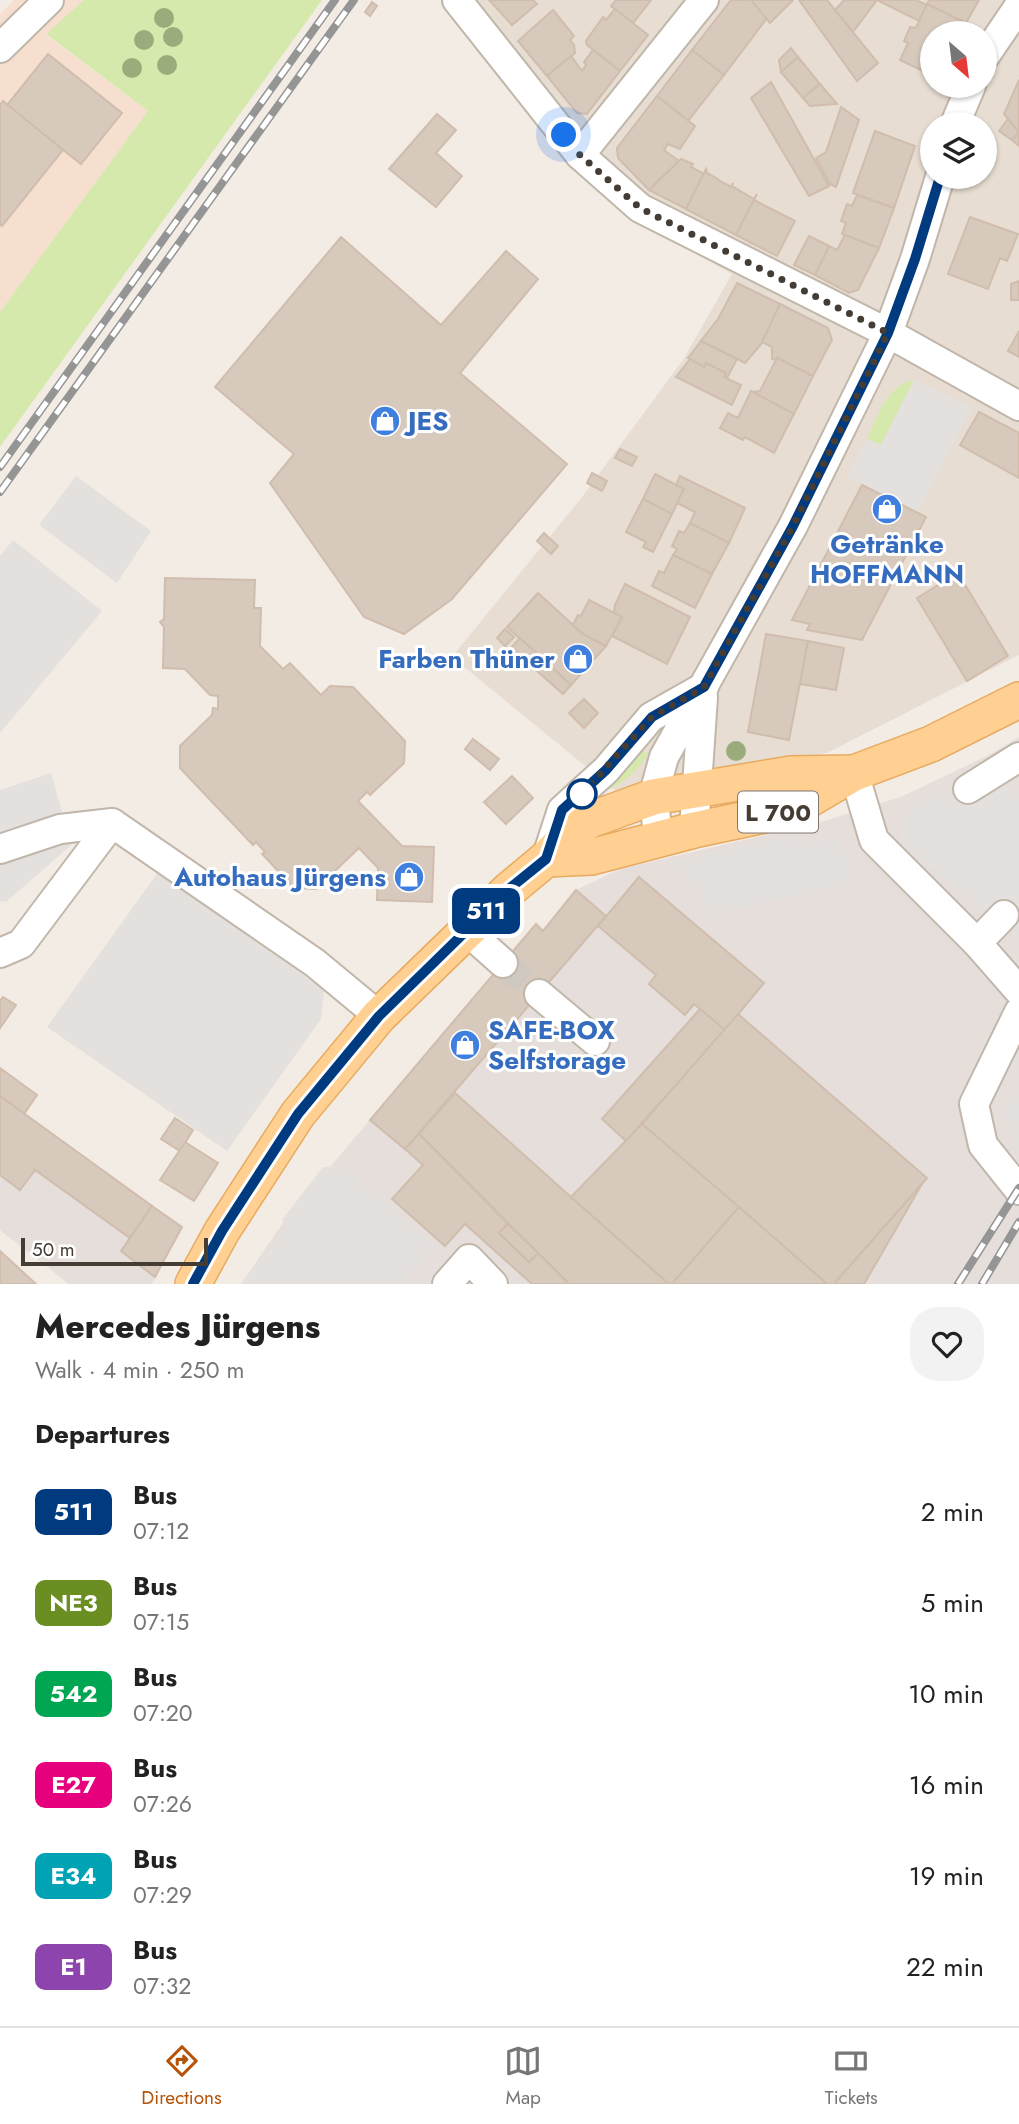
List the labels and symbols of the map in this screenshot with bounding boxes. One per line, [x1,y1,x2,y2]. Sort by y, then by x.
north arrow [920,21,998,98]
your location [546,117,581,152]
place label: JES [403,402,449,440]
shop icon: JES [368,404,402,438]
shop icon: Getränke HOFFMANN [870,492,904,526]
place label: Getränke HOFFMANN [810,525,964,593]
place label: Farben Thüner [378,640,555,678]
shop icon: Farben Thüner [561,642,595,676]
unlabelled marker [567,779,597,809]
road number: L 700 [738,792,818,832]
place label: Autohaus Jürgens [173,858,386,896]
shop icon: Autohaus Jürgens [392,860,426,894]
line badge: 511 [446,888,526,934]
place label: SAFE-BOX Selfstorage [488,1011,626,1079]
shop icon: SAFE-BOX Selfstorage [448,1028,482,1062]
scale bar [21,1235,208,1267]

